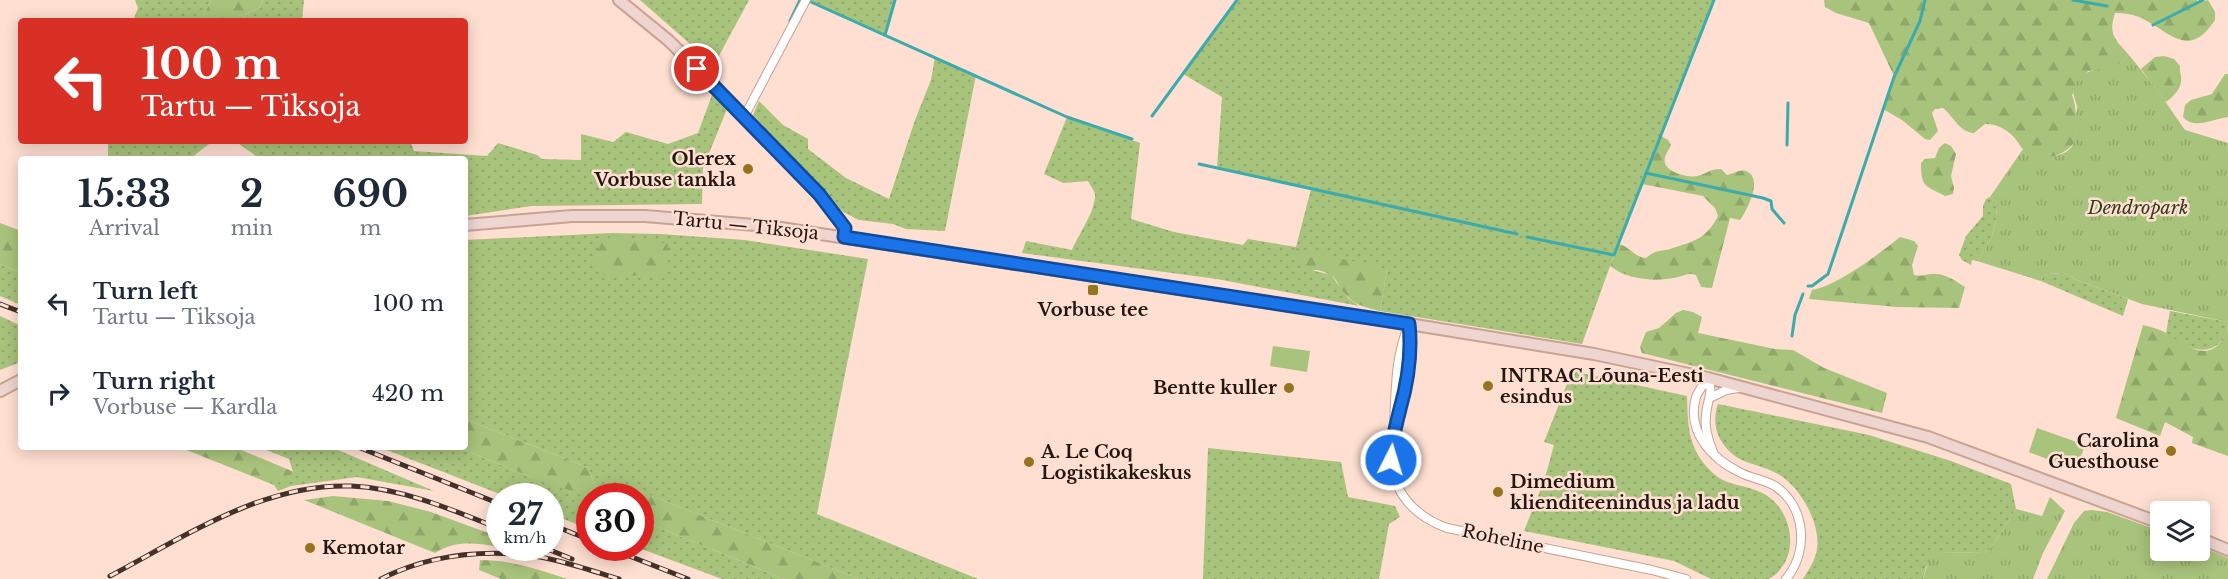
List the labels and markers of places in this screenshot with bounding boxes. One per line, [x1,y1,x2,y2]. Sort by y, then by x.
pin [671,43,722,94]
place label: Olerex Vorbuse tankla [594,148,737,191]
marker: Olerex Vorbuse tankla [741,162,755,176]
marker: Vorbuse tee [1086,283,1100,297]
place label: Vorbuse tee [1037,299,1148,321]
place label: INTRAC Lõuna-Eesti esindus [1500,365,1704,408]
place label: Bentte kuller [1153,377,1277,399]
marker: INTRAC Lõuna-Eesti esindus [1481,379,1495,393]
marker: Bentte kuller [1282,381,1296,395]
place label: Carolina Guesthouse [2048,430,2160,473]
place label: A. Le Coq Logistikakeskus [1040,441,1191,484]
marker: Carolina Guesthouse [2164,444,2178,458]
marker: A. Le Coq Logistikakeskus [1022,455,1036,469]
place label: Dimedium klienditeenindus ja ladu [1510,471,1740,514]
marker: Dimedium klienditeenindus ja ladu [1491,485,1505,499]
place label: Kemotar [322,537,405,559]
marker: Kemotar [303,541,317,555]

